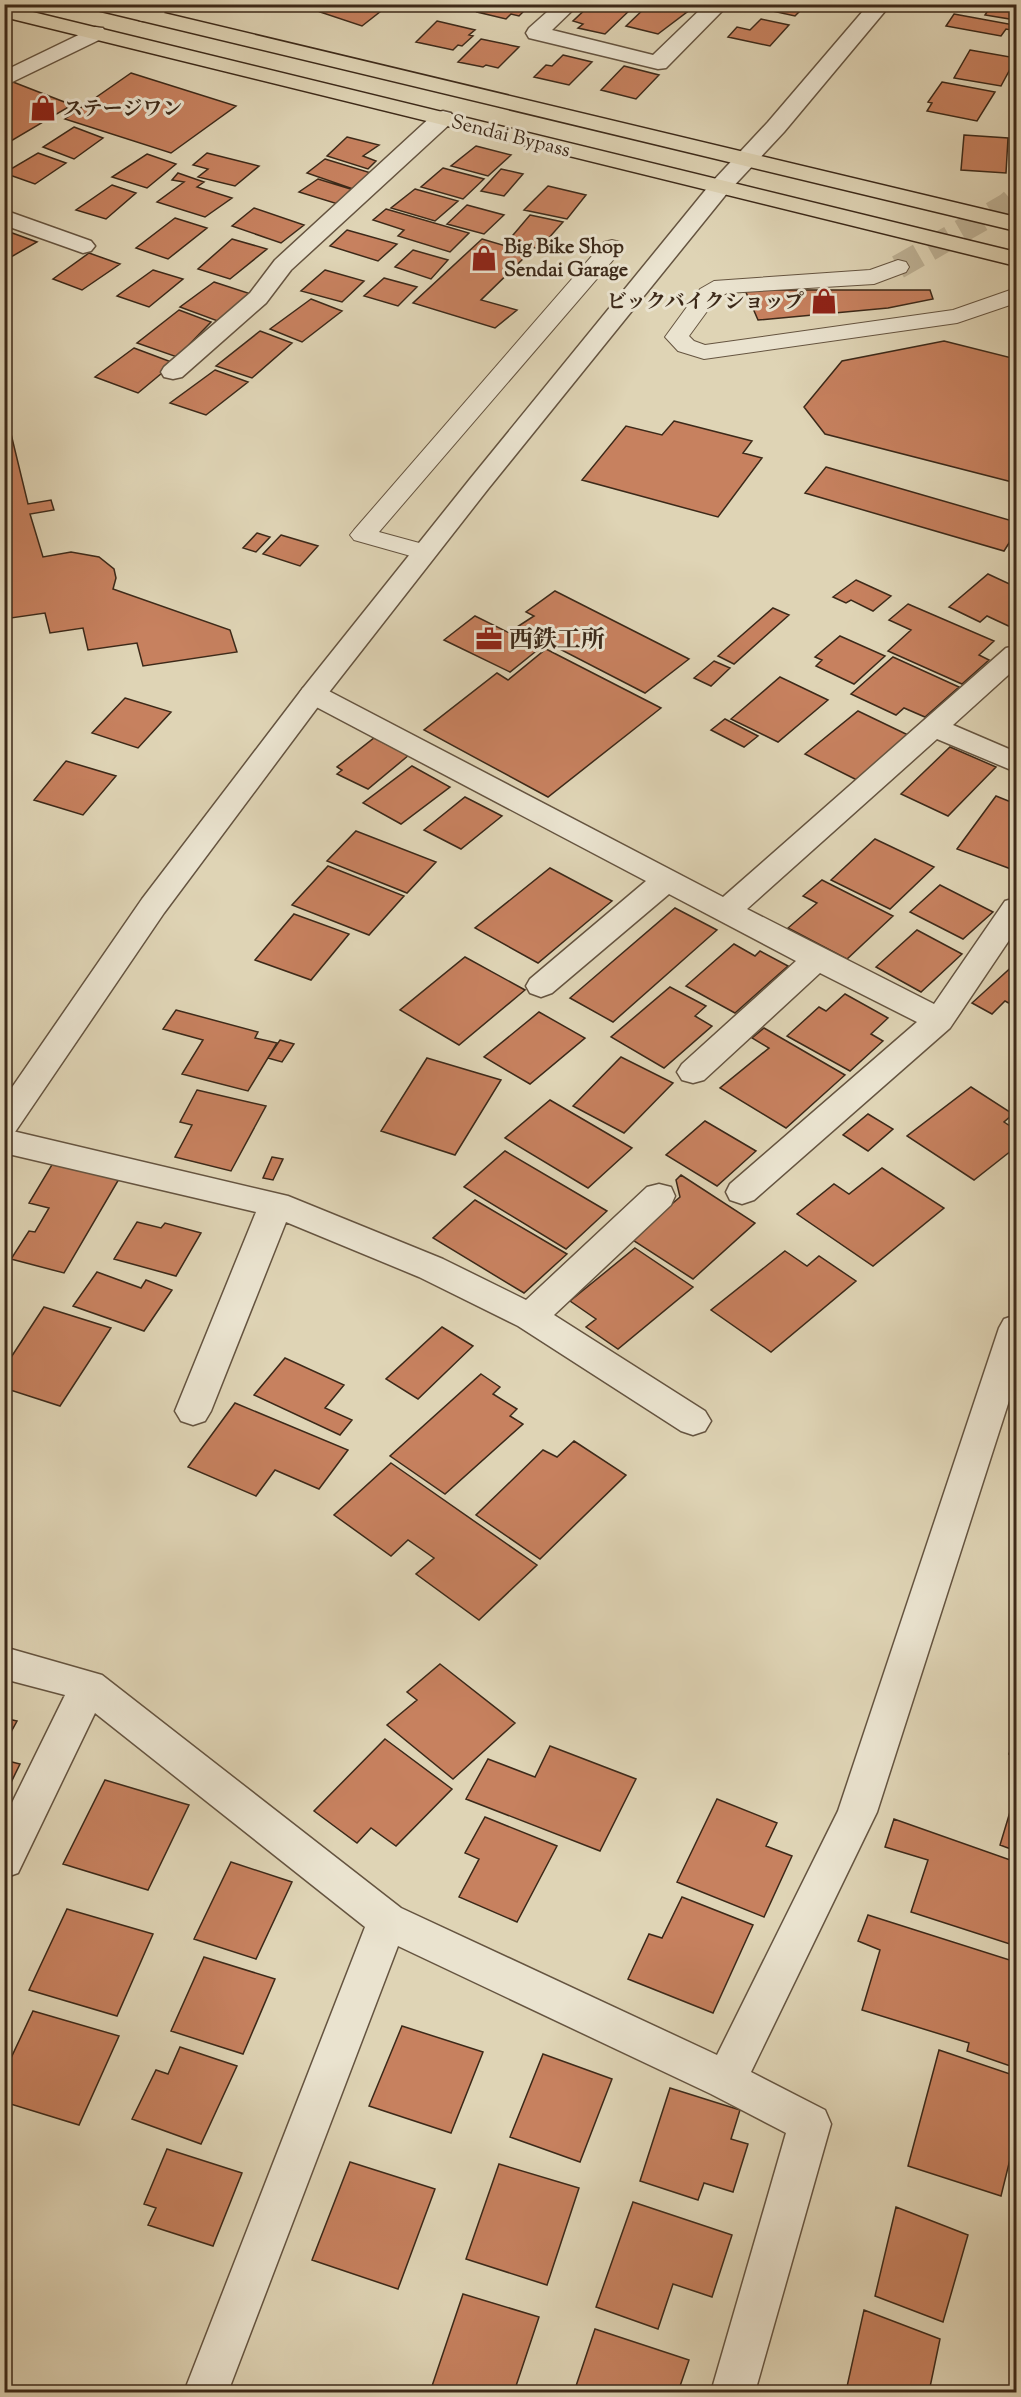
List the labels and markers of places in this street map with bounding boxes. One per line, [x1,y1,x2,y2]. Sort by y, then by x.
shop icon: ステージワン [28,93,58,123]
place label: ステージワン [63,96,182,125]
place label: Big Bike Shop Sendai Garage [504,234,628,286]
shop icon: Big Bike Shop Sendai Garage [469,243,499,273]
shop icon: ビックバイクショップ [809,286,839,316]
place label: ビックバイクショップ [607,289,804,318]
office icon: 西鉄工所 [474,624,504,654]
place label: 西鉄工所 [509,624,605,658]

